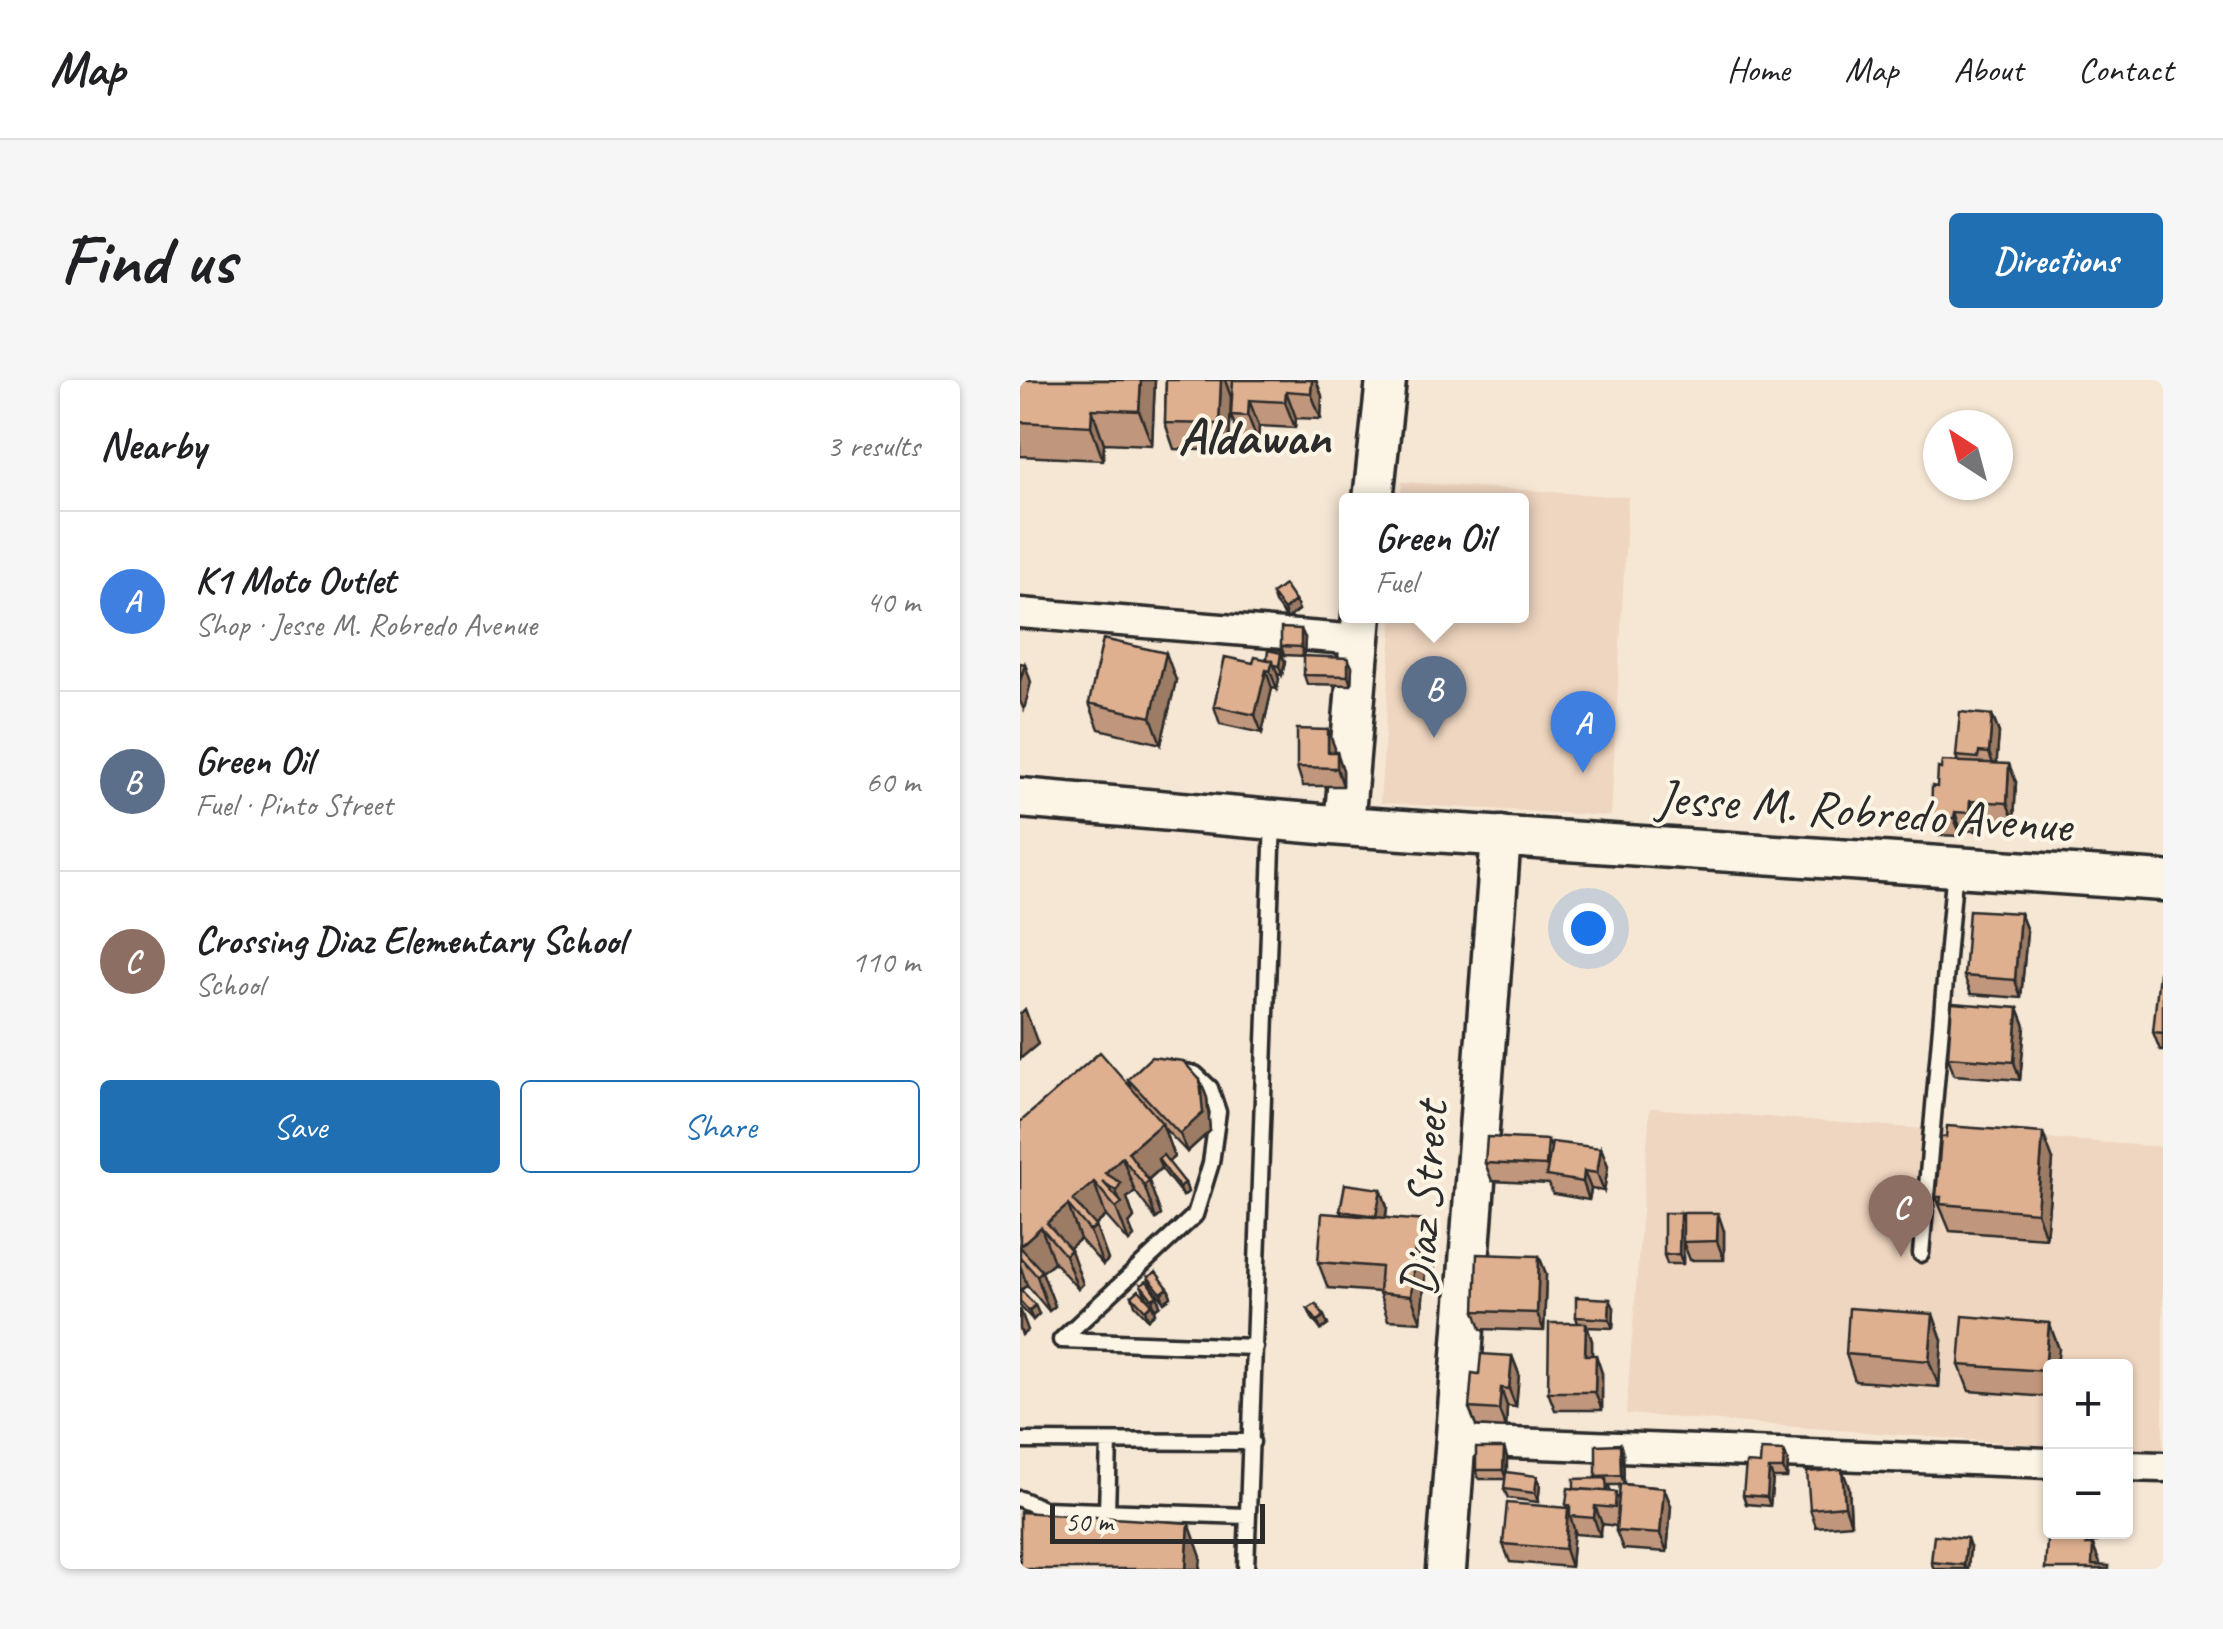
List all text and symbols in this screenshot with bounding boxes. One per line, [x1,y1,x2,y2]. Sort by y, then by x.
text: Map [50,39,125,99]
text: Home [1727,47,1790,92]
text: Map [1845,47,1898,92]
text: About [1953,47,2023,92]
text: Contact [2078,47,2173,92]
button: Directions [1949,213,2163,308]
text: Find us [60,216,235,304]
district label: Aldawan [1178,404,1332,470]
north arrow [1923,410,2013,500]
text: Nearby [100,419,206,472]
text: 3 results [826,425,920,466]
popup [1339,493,1529,623]
text: Green Oil [1375,514,1493,561]
text: K1 Moto Outlet [195,557,395,604]
text: Fuel [1375,561,1417,602]
text: A [124,581,141,622]
text: 40 m [866,581,920,622]
text: Shop · Jesse M. Robredo Avenue [195,604,537,645]
pin: B [1402,656,1466,738]
pin: A [1550,690,1616,773]
text: Green Oil [195,737,313,784]
text: B [124,761,141,802]
text: 60 m [866,761,920,802]
street label: Jesse M. Robredo Avenue [1652,765,2076,857]
text: Fuel · Pinto Street [195,784,393,825]
your location [1563,903,1614,954]
text: Crossing Diaz Elementary School [195,917,625,964]
text: C [125,941,140,982]
text: 110 m [851,941,920,982]
text: School [195,964,264,1005]
button: Save [100,1080,500,1173]
button: Share [520,1080,920,1173]
street label: Diaz Street [1386,1095,1463,1298]
pin: C [1868,1174,1934,1257]
map controls [2043,1359,2133,1539]
button: + [2043,1359,2133,1449]
button: − [2043,1449,2133,1539]
scale bar [1050,1499,1265,1544]
text: 50 m [1065,1504,1113,1539]

